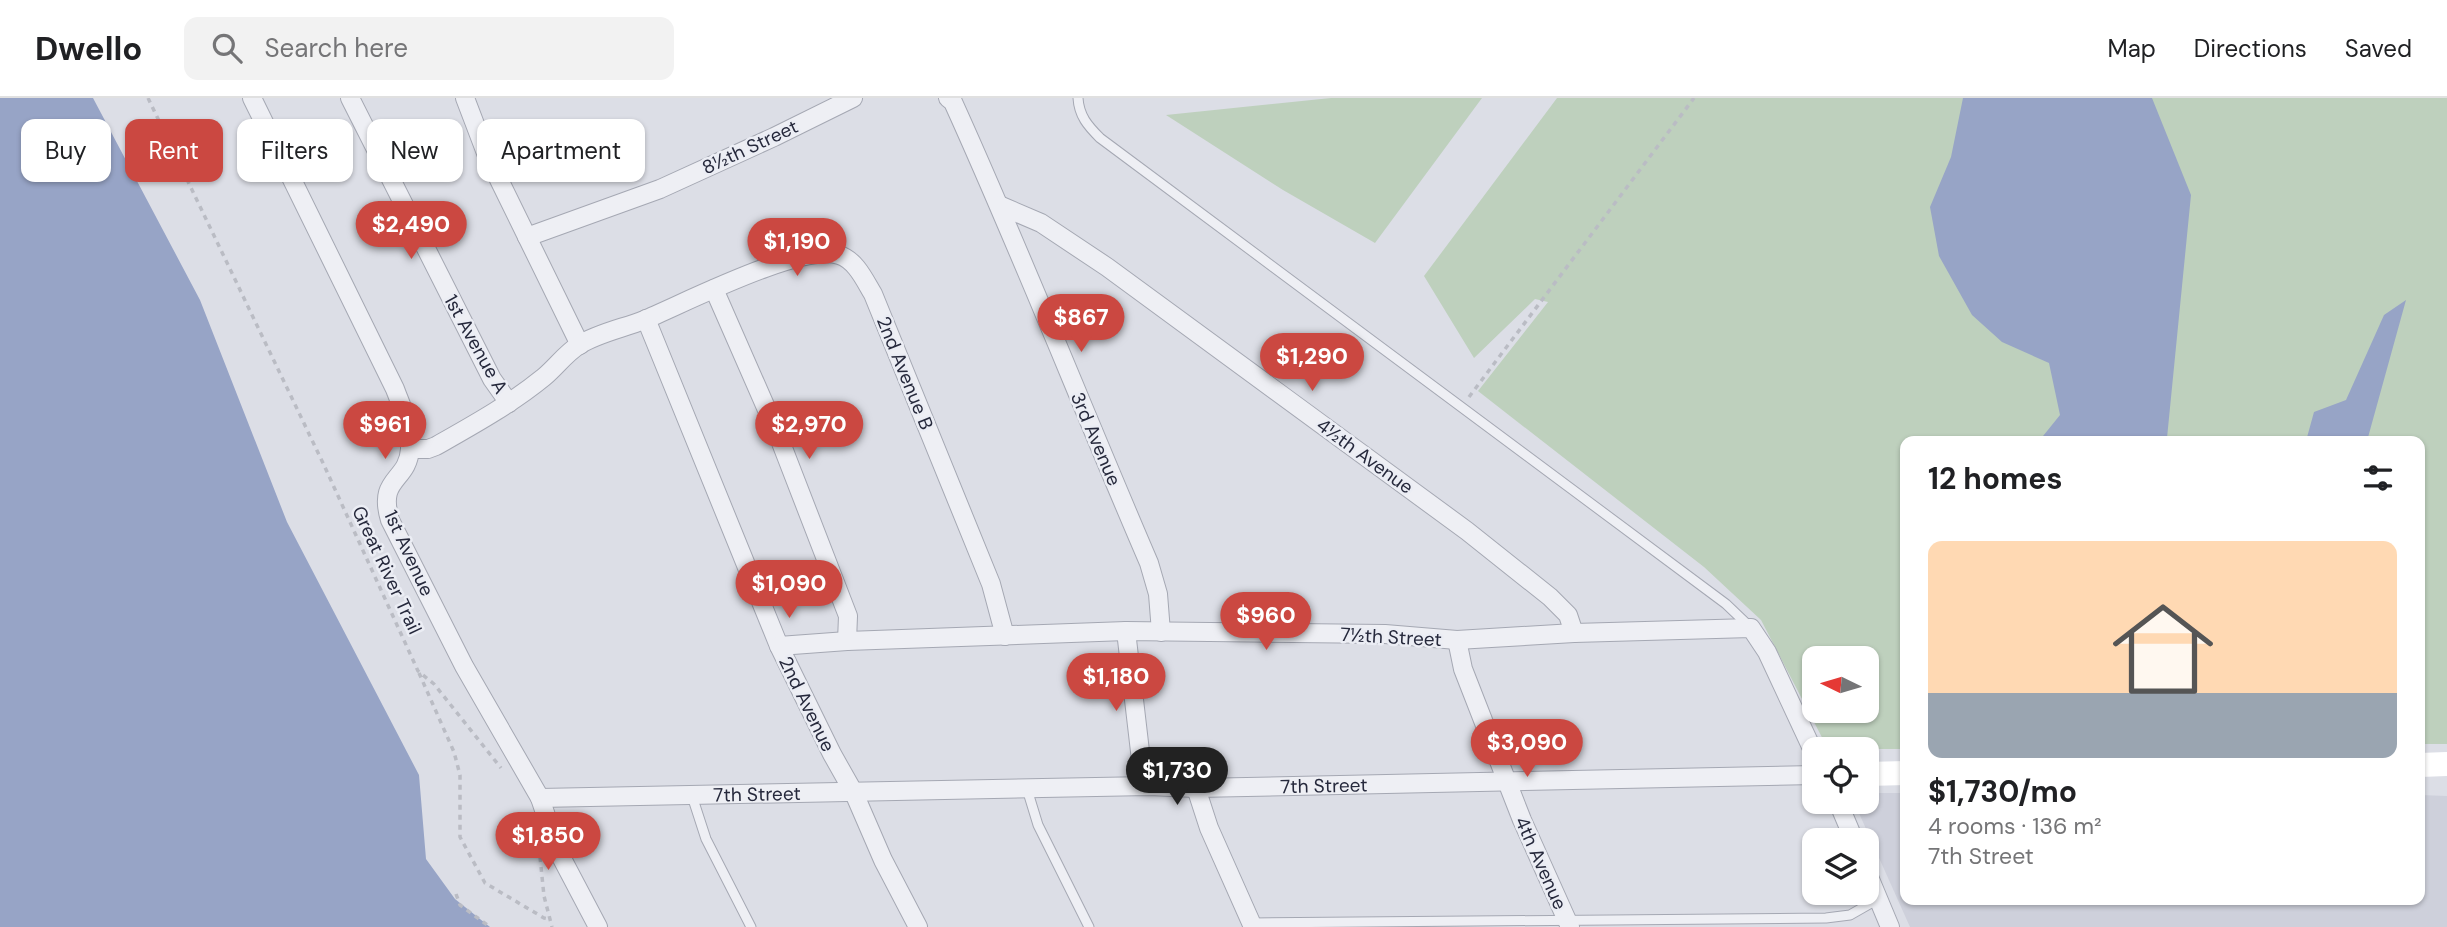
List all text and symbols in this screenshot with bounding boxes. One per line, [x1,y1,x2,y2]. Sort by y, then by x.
search box [184,17,674,80]
text: Dwello [35,27,142,70]
icon: search [208,29,246,67]
text: Search here [264,31,408,65]
text: Map [2108,33,2156,64]
text: Directions [2194,33,2307,64]
text: Saved [2345,33,2412,64]
street label: 8½th Street [698,114,802,180]
chip: Buy [21,119,111,182]
chip: Rent [125,119,223,182]
chip: Filters [237,119,353,182]
chip: New [367,119,463,182]
chip: Apartment [477,119,645,182]
pin: $2,490 [354,202,468,261]
text: $2,490 [372,209,450,239]
pin: $1,190 [740,218,854,278]
text: $1,190 [763,226,831,256]
street label: 1st Avenue A [438,290,514,398]
pin: $867 [1040,294,1122,354]
text: $867 [1053,302,1109,332]
street label: 2nd Avenue B [871,313,939,433]
pin: $1,290 [1255,334,1369,393]
text: $1,290 [1276,341,1348,371]
street label: 3rd Avenue [1065,388,1127,490]
pin: $961 [344,402,426,461]
pin: $2,970 [752,402,866,461]
text: $961 [359,409,411,439]
text: $2,970 [771,409,847,439]
street label: 4½th Avenue [1312,412,1418,500]
text: 12 homes [1928,459,2062,498]
icon: filters [2359,459,2397,497]
street label: Great River Trail [346,502,428,638]
street label: 1st Avenue [378,506,440,600]
pin: $1,090 [732,560,846,620]
text: $1,090 [752,568,826,598]
icon: home [2100,586,2226,712]
pin: $960 [1225,592,1307,652]
text: $960 [1236,600,1296,630]
street label: 7½th Street [1340,622,1442,652]
north arrow [1802,646,1880,723]
map controls [1802,646,1879,905]
street label: 2nd Avenue [773,652,841,756]
pin: $1,180 [1059,654,1173,713]
text: $1,180 [1082,661,1150,691]
pin: $3,090 [1470,720,1584,779]
text: $3,090 [1487,727,1567,757]
button: locate [1802,737,1879,814]
pin: $1,730 [1120,748,1234,807]
text: $1,730 [1142,755,1212,785]
street label: 7th Street [1280,772,1368,799]
text: $1,730/mo [1928,772,2077,811]
street label: 7th Street [713,780,801,807]
text: 4 rooms · 136 m² [1928,811,2102,841]
pin: $1,850 [491,812,605,872]
street label: 4th Avenue [1509,812,1573,914]
text: $1,850 [512,820,584,850]
button: layers [1802,828,1879,905]
text: 7th Street [1928,841,2034,871]

